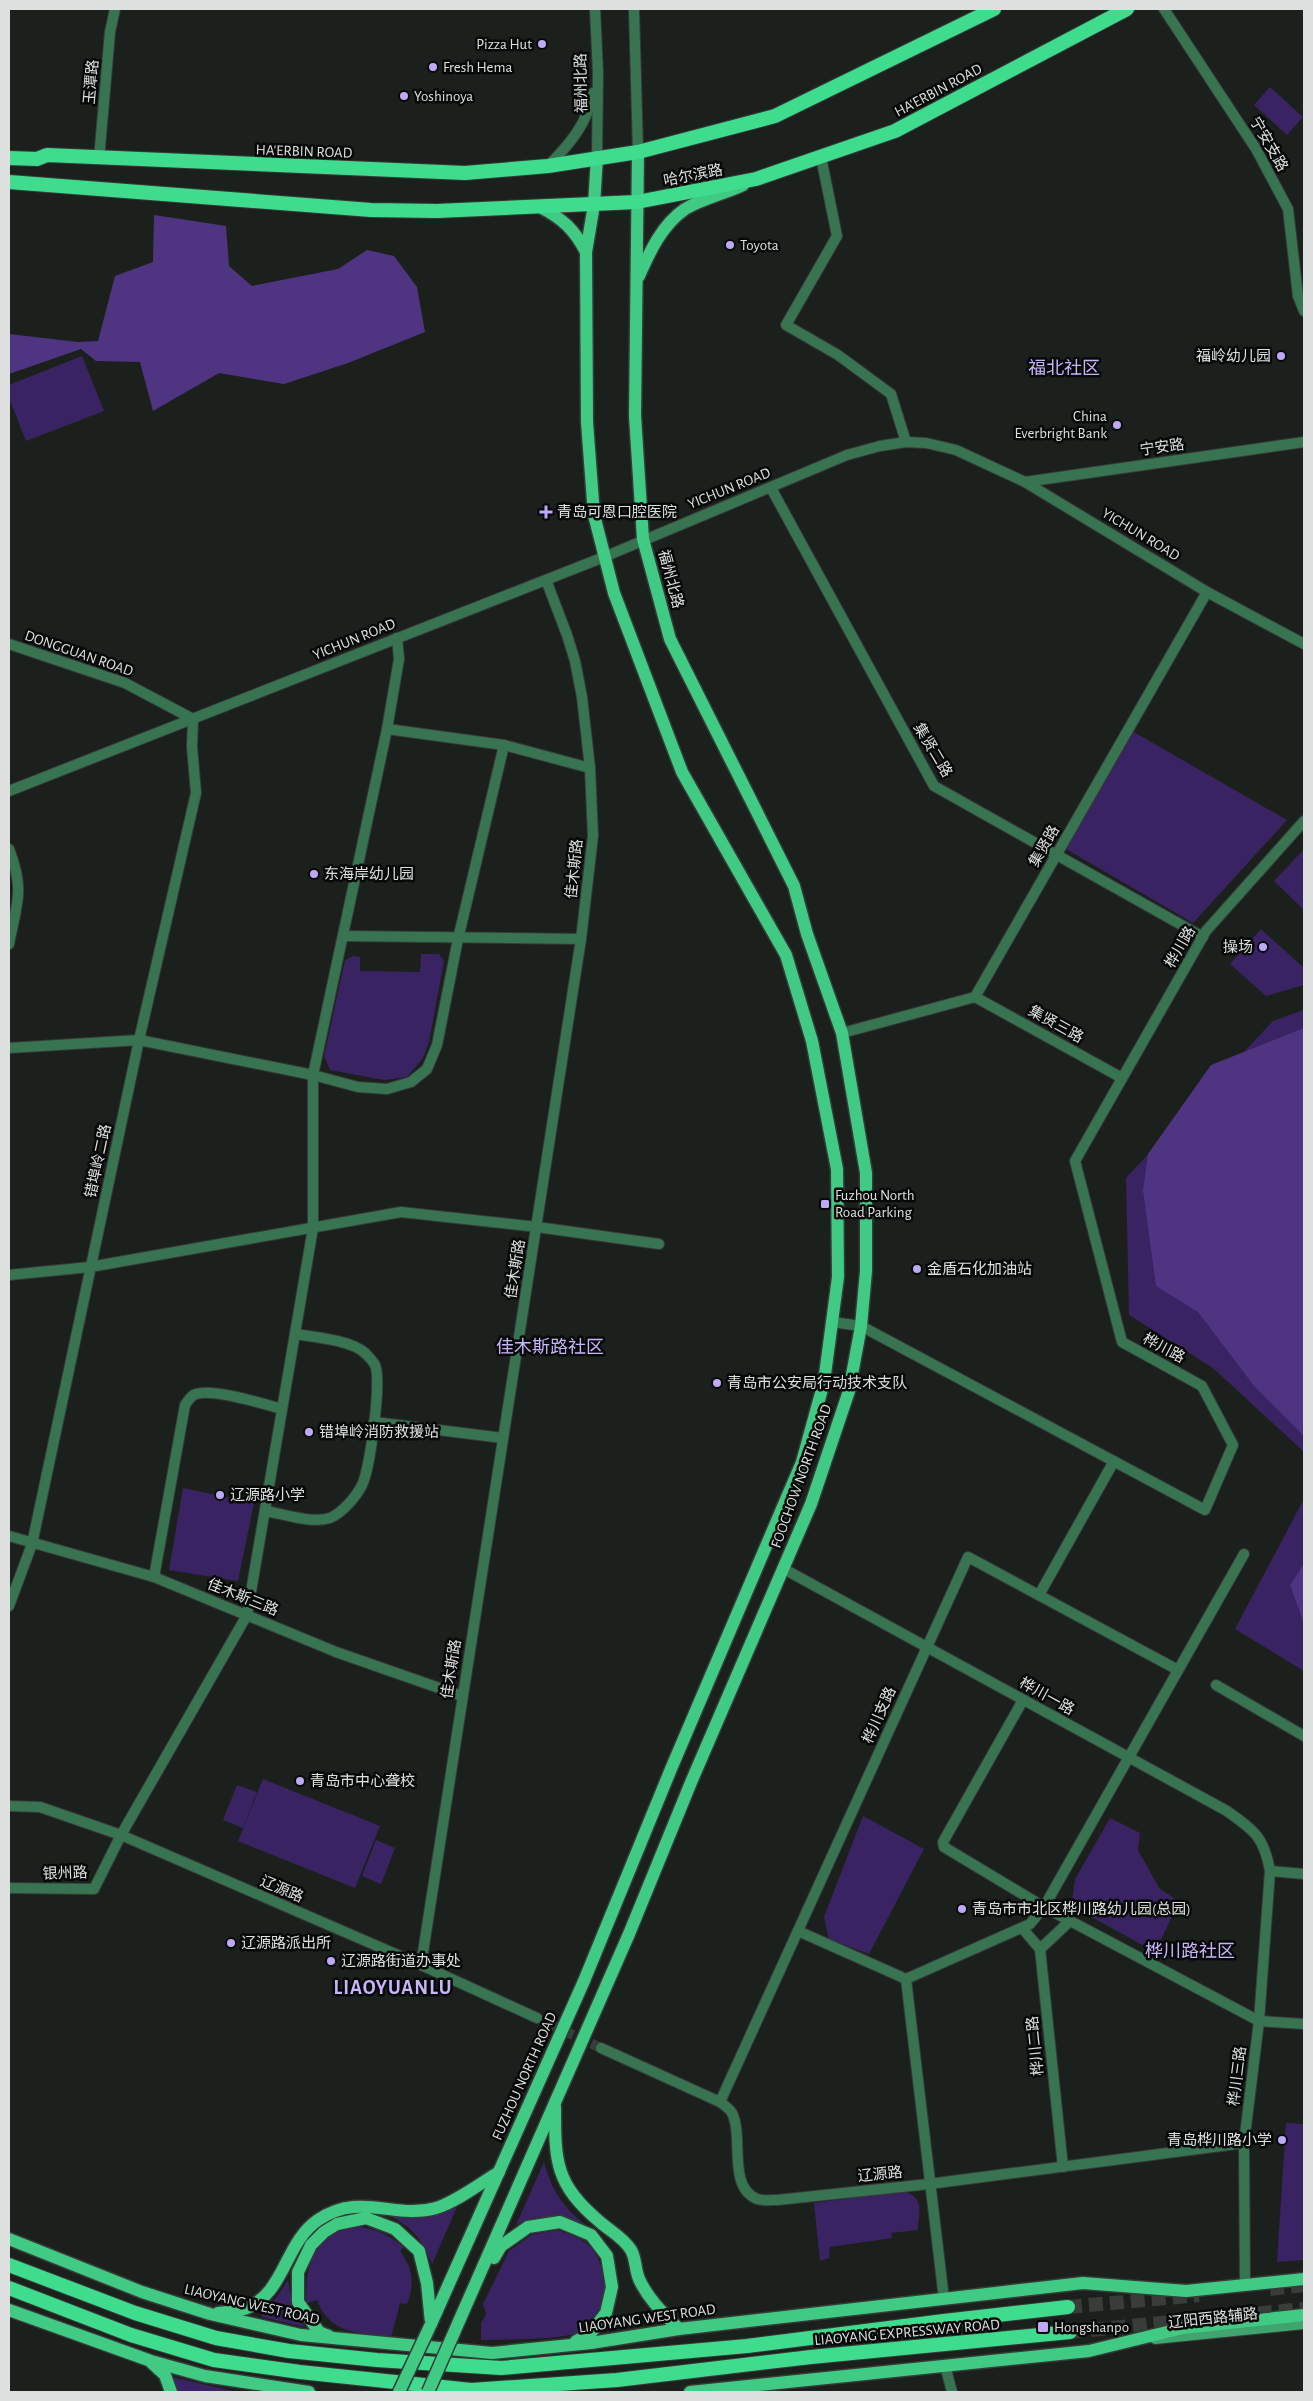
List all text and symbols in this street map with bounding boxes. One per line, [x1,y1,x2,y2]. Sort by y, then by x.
place label: Pizza Hut [476,37,532,52]
marker: Pizza Hut [536,38,548,50]
street label: 福州北路 [571,53,590,113]
street label: 玉潭路 [81,59,101,105]
place label: Fresh Hema [443,60,512,75]
marker: Fresh Hema [427,61,439,73]
street label: HA'ERBIN ROAD [892,61,985,120]
place label: Yoshinoya [414,89,473,104]
marker: Yoshinoya [398,90,410,102]
street label: 宁安支路 [1247,114,1291,174]
street label: HA'ERBIN ROAD [255,142,353,161]
street label: 哈尔滨路 [662,161,724,189]
place label: Toyota [740,238,779,253]
marker: Toyota [724,239,736,251]
place label: 福岭幼儿园 [1196,347,1271,364]
marker: 福岭幼儿园 [1275,350,1287,362]
district label: 福北社区 [1028,358,1100,378]
place label: China Everbright Bank [1015,409,1107,441]
marker: China Everbright Bank [1111,419,1123,431]
street label: 宁安路 [1139,436,1185,458]
street label: YICHUN ROAD [686,465,773,512]
place label: 青岛可恩口腔医院 [557,504,677,520]
marker: 青岛可恩口腔医院 [539,505,553,519]
street label: YICHUN ROAD [1099,505,1182,564]
street label: 福州北路 [656,548,687,610]
street label: YICHUN ROAD [311,616,398,663]
street label: DONGGUAN ROAD [23,628,135,679]
street label: 集贤二路 [911,720,955,780]
street label: 集贤路 [1026,823,1062,869]
street label: 佳木斯路 [563,838,585,900]
place label: 东海岸幼儿园 [324,866,414,882]
marker: 东海岸幼儿园 [308,868,320,880]
street label: 桦川路 [1161,923,1198,970]
place label: 操场 [1223,939,1253,955]
marker: 操场 [1257,941,1269,953]
street label: 集贤三路 [1026,1002,1086,1046]
street label: 错埠岭二路 [81,1122,114,1199]
place label: Fuzhou North Road Parking [835,1188,915,1220]
marker: Fuzhou North Road Parking [819,1198,831,1210]
street label: 佳木斯路 [502,1238,528,1300]
place label: 金盾石化加油站 [927,1260,1032,1277]
marker: 金盾石化加油站 [911,1263,923,1275]
street label: 桦川路 [1140,1329,1188,1366]
district label: 佳木斯路社区 [496,1337,604,1357]
place label: 青岛市公安局行动技术支队 [727,1375,907,1391]
marker: 青岛市公安局行动技术支队 [711,1377,723,1389]
street label: FOOCHOW NORTH ROAD [768,1402,835,1550]
place label: 错埠岭消防救援站 [319,1423,439,1440]
marker: 错埠岭消防救援站 [303,1426,315,1438]
place label: 辽源路小学 [230,1487,305,1503]
marker: 辽源路小学 [214,1489,226,1501]
street label: 佳木斯三路 [205,1576,281,1618]
street label: 佳木斯路 [438,1638,464,1700]
street label: 桦川一路 [1017,1674,1078,1718]
street label: 桦川支路 [859,1684,899,1746]
place label: 青岛市中心聋校 [310,1772,415,1789]
marker: 青岛市中心聋校 [294,1775,306,1787]
street label: 银州路 [42,1863,88,1882]
street label: 辽源路 [258,1873,306,1905]
place label: 青岛市市北区桦川路幼儿园(总园) [972,1900,1191,1917]
marker: 青岛市市北区桦川路幼儿园(总园) [956,1903,968,1915]
place label: 辽源路派出所 [241,1935,331,1951]
marker: 辽源路派出所 [225,1937,237,1949]
district label: 桦川路社区 [1145,1941,1235,1961]
place label: 辽源路街道办事处 [341,1953,461,1969]
marker: 辽源路街道办事处 [325,1955,337,1967]
district label: LIAOYUANLU [334,1978,452,1998]
street label: FUZHOU NORTH ROAD [489,2010,560,2142]
street label: 桦川二路 [1023,2015,1046,2077]
street label: 桦川三路 [1224,2045,1249,2107]
place label: 青岛桦川路小学 [1167,2131,1272,2148]
marker: 青岛桦川路小学 [1276,2134,1288,2146]
street label: 辽源路 [857,2164,903,2184]
street label: LIAOYANG WEST ROAD [183,2282,321,2327]
street label: LIAOYANG WEST ROAD [578,2301,717,2336]
street label: 辽阳西路辅路 [1167,2305,1259,2331]
street label: LIAOYANG EXPRESSWAY ROAD [814,2317,1001,2348]
marker: Hongshanpo [1036,2320,1050,2334]
place label: Hongshanpo [1054,2320,1129,2335]

